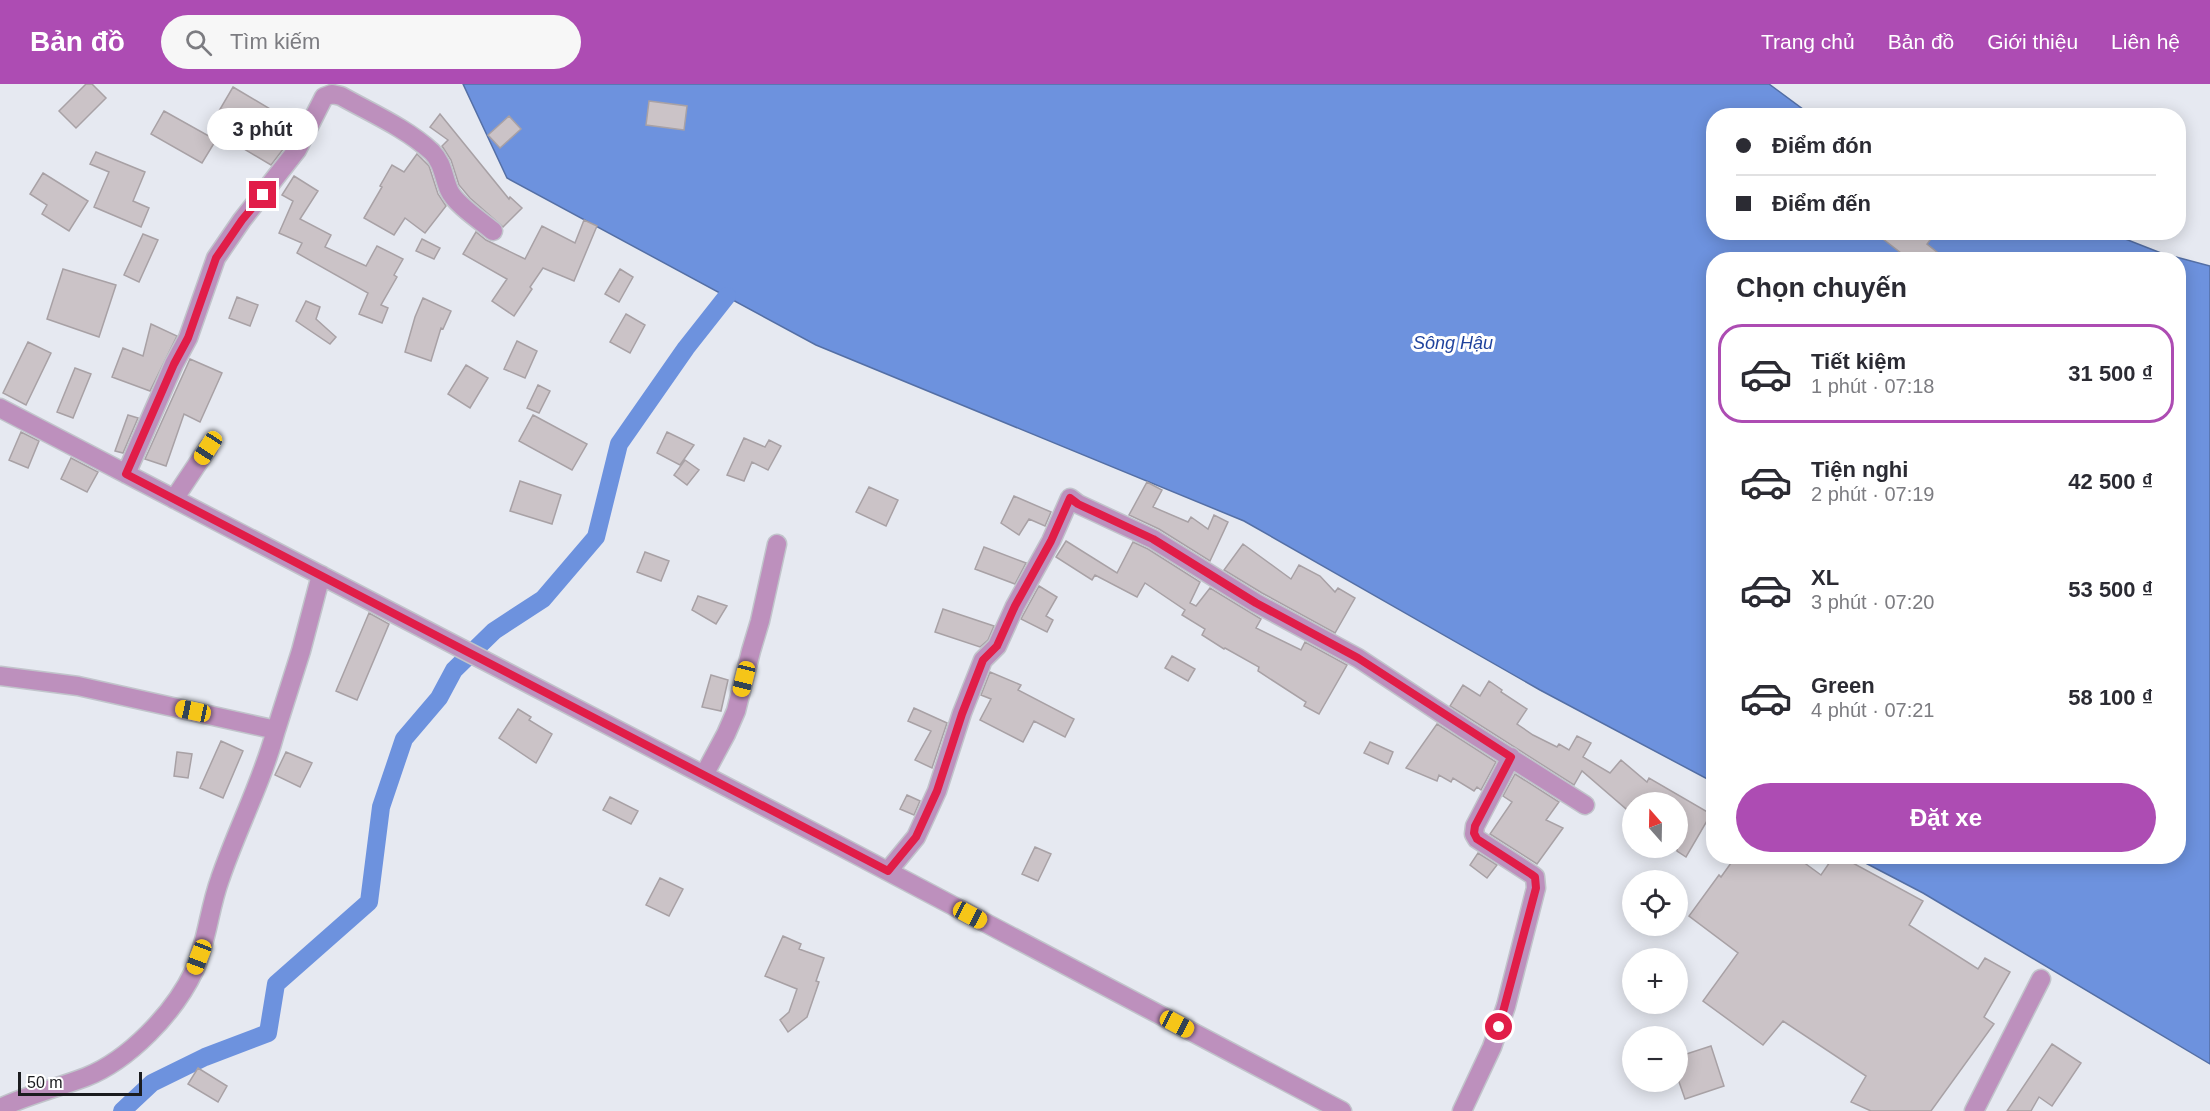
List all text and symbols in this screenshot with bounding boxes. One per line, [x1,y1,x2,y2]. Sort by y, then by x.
search box [161,15,581,69]
text: Bản đồ [30,26,125,57]
icon: search [182,26,215,59]
text: Tìm kiếm [230,29,320,54]
text: Trang chủ [1761,30,1855,53]
text: Bản đồ [1888,30,1954,53]
text: Giới thiệu [1987,30,2078,53]
text: Liên hệ [2111,30,2180,53]
callout: 3 phút [208,108,318,150]
text: 3 phút [233,118,293,140]
text: Điểm đón [1772,133,1872,158]
route end [249,181,276,208]
text: Điểm đến [1772,191,1871,216]
text: Chọn chuyến [1736,273,1907,303]
water label: Sông Hậu [1413,333,1493,353]
icon: car [1739,347,1793,401]
text: Tiết kiệm [1811,349,1906,374]
text: 31 500 ₫ [2068,361,2153,386]
text: 1 phút · 07:18 [1811,375,1934,397]
car [191,428,225,468]
icon: car [1739,455,1793,509]
text: Tiện nghi [1811,457,1908,482]
text: 42 500 ₫ [2068,469,2153,494]
text: 2 phút · 07:19 [1811,483,1934,505]
icon: car [1739,563,1793,617]
text: XL [1811,565,1839,590]
text: 53 500 ₫ [2068,577,2153,602]
text: 3 phút · 07:20 [1811,591,1934,613]
car [731,659,757,699]
icon: car [1739,671,1793,725]
text: Green [1811,673,1875,698]
text: 58 100 ₫ [2068,685,2153,710]
car [174,698,212,724]
text: 4 phút · 07:21 [1811,699,1934,721]
button: Đặt xe [1736,783,2156,852]
north arrow [1622,792,1688,858]
map controls [1622,792,1688,1092]
button: locate [1622,870,1688,936]
car [950,899,990,931]
car [184,937,214,977]
button: + [1622,948,1688,1014]
car [1157,1008,1197,1040]
route start [1485,1013,1512,1040]
button: − [1622,1026,1688,1092]
scale bar [18,1069,142,1096]
text: 50 m [27,1074,63,1091]

